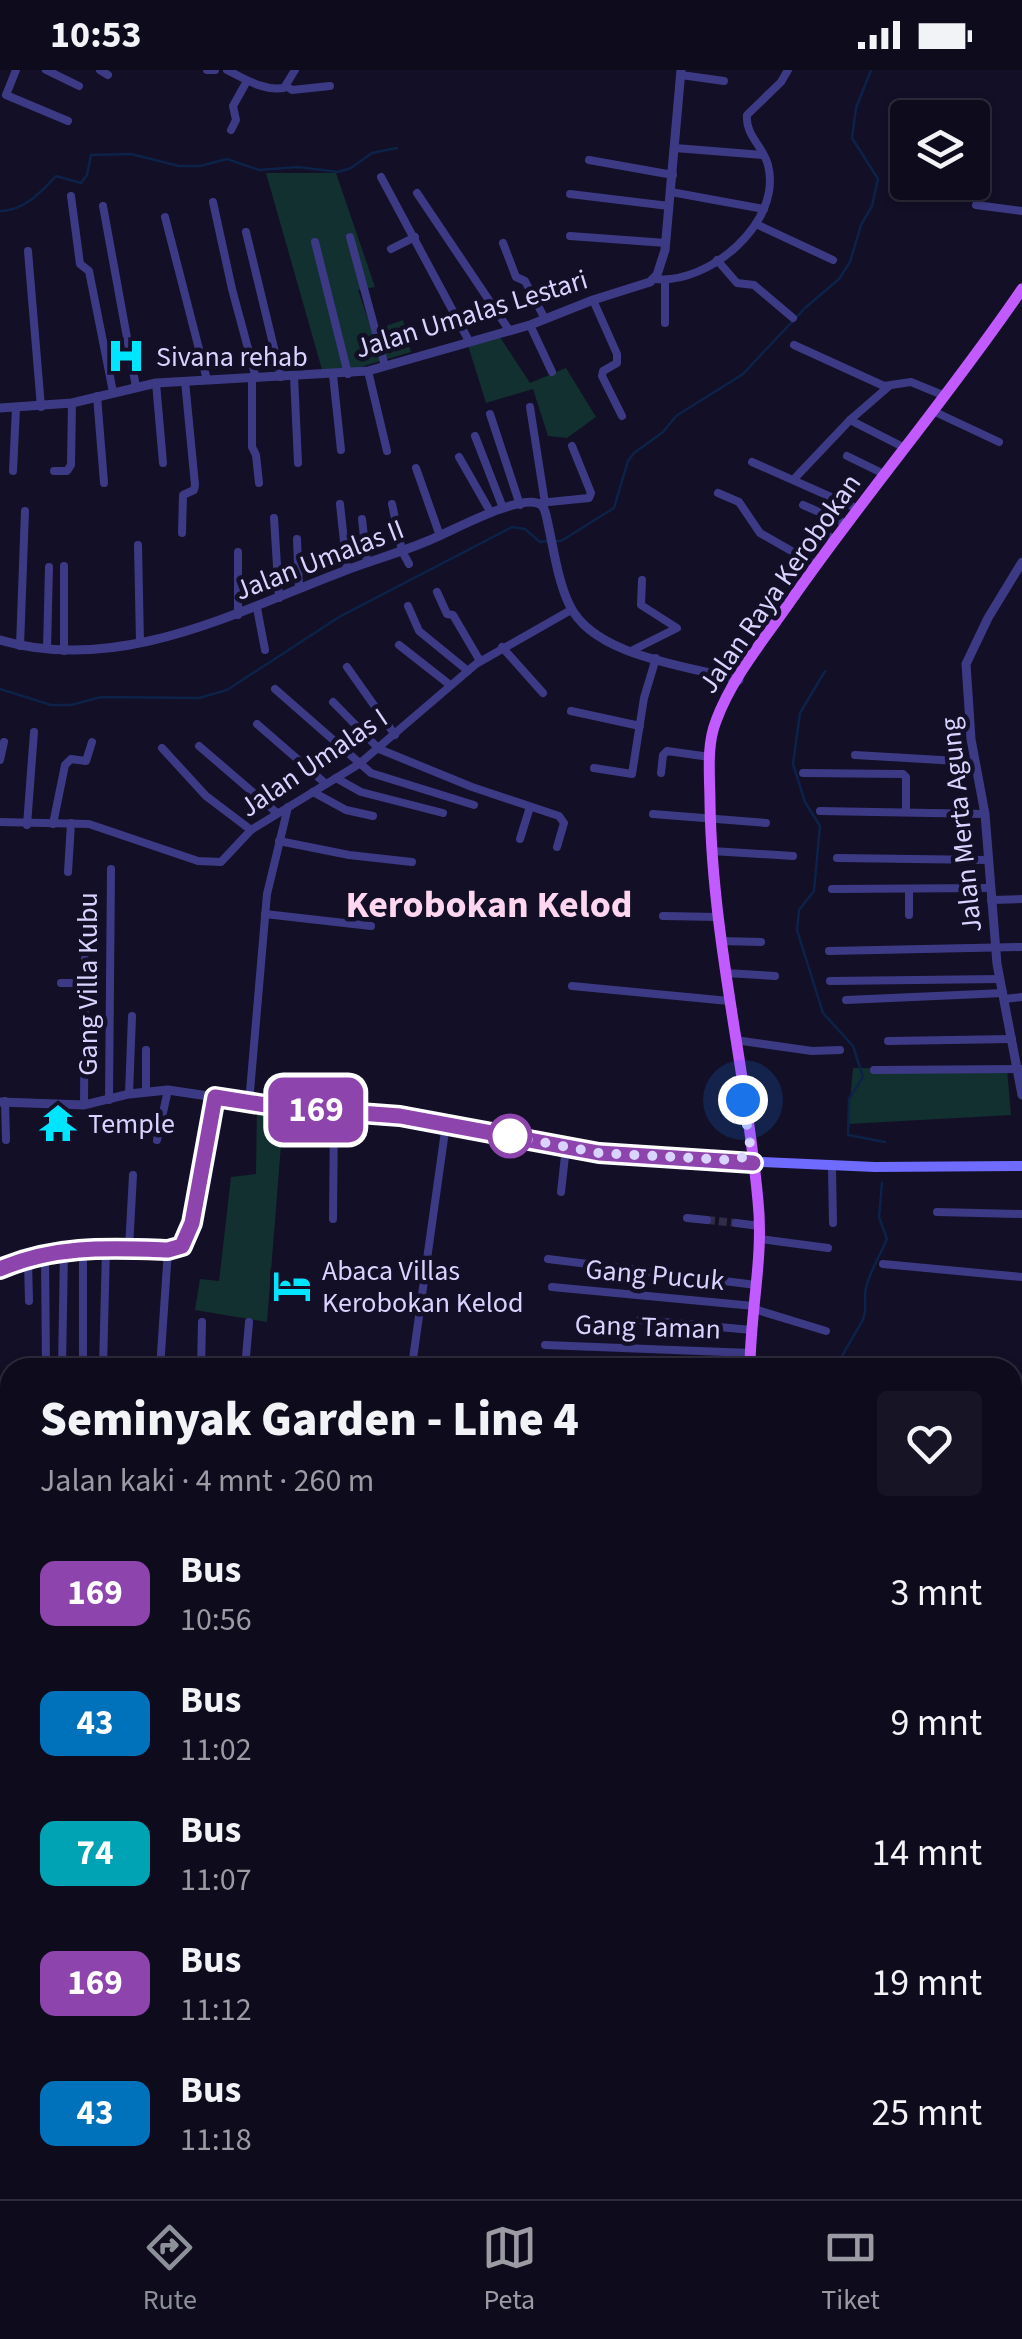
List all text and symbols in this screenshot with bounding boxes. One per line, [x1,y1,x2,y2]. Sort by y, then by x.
text: 10:53 [50,8,142,62]
map controls [890,100,990,200]
button: layers [890,100,990,200]
street label: Jalan Umalas Lestari [350,260,593,368]
hospital icon: Sivana rehab [105,335,147,377]
place label: Sivana rehab [156,337,308,377]
street label: Jalan Raya Kerobokan [689,466,871,702]
street label: Jalan Umalas II [229,509,410,611]
street label: Jalan Umalas I [231,698,396,827]
street label: Jalan Merta Agung [930,715,992,935]
district label: Kerobokan Kelod [345,878,633,932]
street label: Gang Villa Kubu [68,892,108,1076]
your location [718,1075,768,1125]
line badge: 169 [258,1078,374,1142]
text: 169 [288,1085,344,1135]
temple icon: Temple [37,1102,79,1144]
place label: Temple [88,1104,175,1144]
unlabelled marker [489,1115,531,1157]
street label: Gang Pucuk [584,1249,726,1301]
place label: Abaca Villas Kerobokan Kelod [322,1251,524,1323]
hotel icon: Abaca Villas Kerobokan Kelod [271,1265,313,1307]
street label: Gang Taman [574,1304,722,1350]
text: Seminyak Garden - Line 4 [40,1386,579,1454]
button: heart [877,1391,982,1496]
text: Jalan kaki · 4 mnt · 260 m [40,1458,374,1504]
text: Bus [180,1543,241,1597]
text: 3 mnt [890,1566,982,1620]
text: 169 [67,1568,123,1618]
text: 10:56 [180,1597,252,1643]
text: Bus [180,1673,241,1727]
text: 9 mnt [890,1696,982,1750]
text: 43 [77,1698,113,1748]
text: 11:02 [180,1727,252,1773]
text: Bus [180,1803,241,1857]
text: 14 mnt [871,1826,982,1880]
text: 74 [77,1828,113,1878]
text: 11:07 [180,1857,252,1903]
text: Bus [180,1933,241,1987]
text: 19 mnt [871,1956,982,2010]
text: 169 [67,1958,123,2008]
text: 11:12 [180,1987,252,2033]
text: Bus [180,2063,241,2117]
text: 25 mnt [871,2086,982,2140]
text: 43 [77,2088,113,2138]
text: 11:18 [180,2117,252,2163]
tab: Rute [142,2220,197,2320]
tab: Peta [482,2220,537,2320]
tab: Tiket [821,2220,880,2320]

